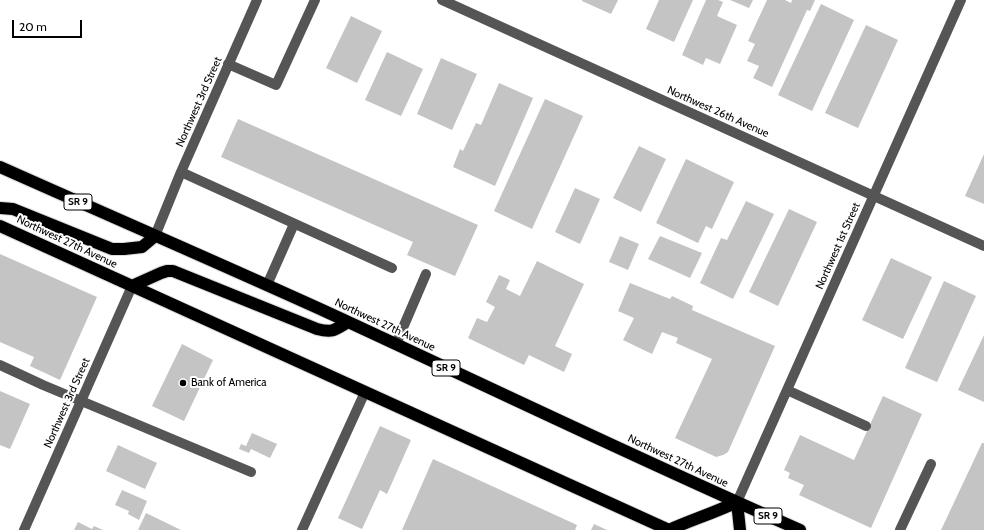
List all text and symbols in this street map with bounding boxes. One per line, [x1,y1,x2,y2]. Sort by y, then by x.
scale bar [14,12,84,38]
text: 20 m [19,19,47,34]
street label: Northwest 3rd Street [173,55,225,149]
street label: Northwest 26th Avenue [665,84,771,140]
road number: SR 9 [64,194,92,210]
street label: Northwest 1st Street [813,201,863,291]
street label: Northwest 27th Avenue [15,213,119,271]
street label: Northwest 27th Avenue [333,296,437,354]
street label: Northwest 3rd Street [41,356,93,450]
road number: SR 9 [432,360,460,376]
place label: Bank of America [191,376,267,390]
marker: Bank of America [178,378,188,388]
street label: Northwest 27th Avenue [626,432,730,490]
road number: SR 9 [754,508,782,524]

